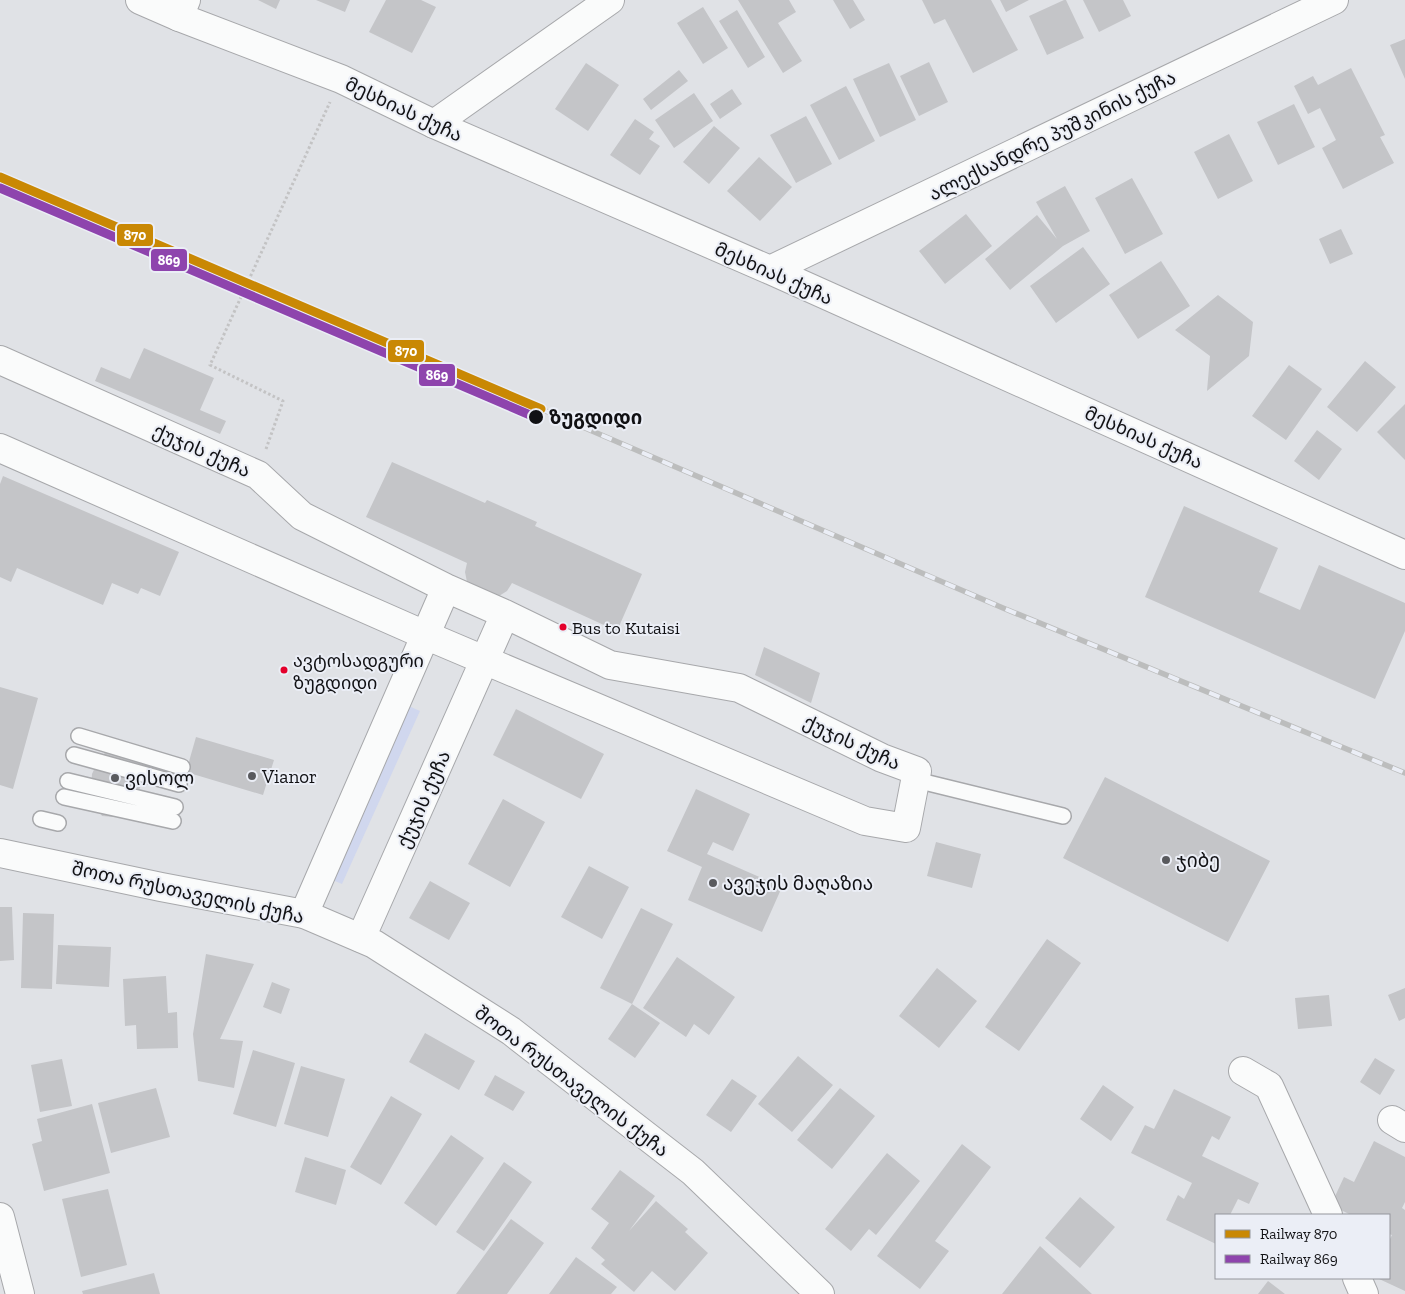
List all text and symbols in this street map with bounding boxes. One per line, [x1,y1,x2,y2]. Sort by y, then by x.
street label: ალექსანდრე პუშკინის ქუჩა [925,65,1180,206]
street label: მესხიას ქუჩა [342,72,466,147]
line badge: 870 [116,223,154,247]
text: 870 [124,227,146,244]
street label: მესხიას ქუჩა [711,237,836,310]
line badge: 869 [150,248,188,272]
text: 869 [158,252,181,269]
line badge: 870 [387,339,425,363]
text: 870 [395,343,417,360]
line badge: 869 [418,363,456,387]
text: 869 [426,367,449,384]
street label: მესხიას ქუჩა [1081,401,1206,474]
place label: ზუგდიდი [549,406,642,430]
marker: ზუგდიდი [527,408,545,426]
street label: ქუჯის ქუჩა [149,419,254,482]
place label: Bus to Kutaisi [572,617,680,639]
marker: Bus to Kutaisi [558,622,568,632]
place label: ავტოსადგური ზუგდიდი [293,650,424,694]
marker: ავტოსადგური ზუგდიდი [279,665,289,675]
street label: ქუჯის ქუჩა [800,710,904,775]
street label: ქუჯის ქუჩა [392,747,455,852]
place label: Vianor [261,765,317,788]
place label: ვისოლ [125,767,194,791]
marker: Vianor [246,770,258,782]
marker: ვისოლ [109,772,121,784]
place label: ჯიბე [1176,849,1220,872]
marker: ჯიბე [1160,854,1172,866]
street label: შოთა რუსთაველის ქუჩა [69,857,306,929]
place label: ავეჯის მაღაზია [723,872,873,896]
marker: ავეჯის მაღაზია [707,877,719,889]
street label: შოთა რუსთაველის ქუჩა [470,1001,673,1163]
legend [1215,1214,1390,1279]
text: Railway 870 [1260,1225,1337,1243]
text: Railway 869 [1260,1250,1338,1268]

